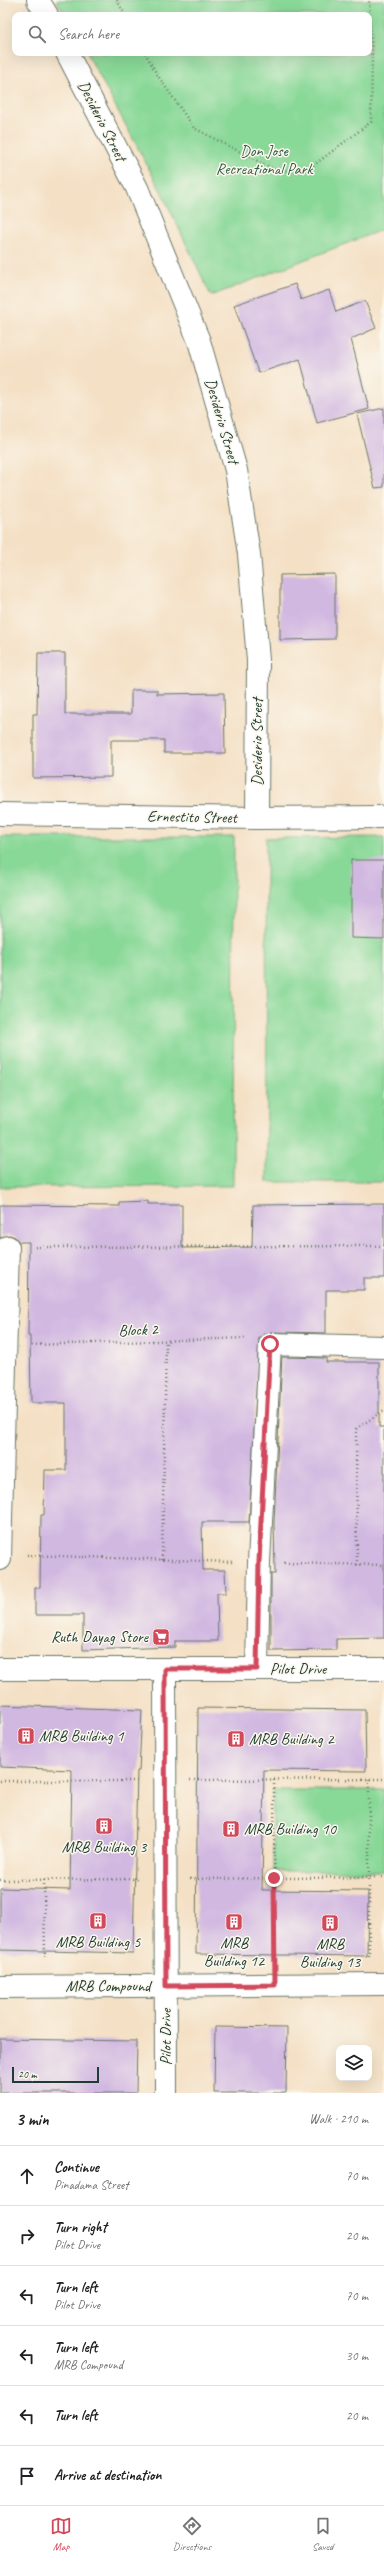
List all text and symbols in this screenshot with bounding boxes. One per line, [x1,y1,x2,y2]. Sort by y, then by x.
search box [12,12,372,56]
icon: search [26,23,48,45]
text: Search here [58,25,119,44]
street label: Desiderio Street [73,77,132,167]
park label: Don Jose Recreational Park [216,141,313,179]
street label: Desiderio Street [200,376,244,468]
street label: Desiderio Street [247,695,267,786]
street label: Ernestito Street [147,806,239,828]
street label: Block 2 [118,1319,160,1341]
route start [261,1335,279,1353]
place label: Ruth Dayag Store [51,1627,150,1647]
supermarket icon: Ruth Dayag Store [151,1627,171,1647]
street label: Pilot Drive [270,1659,328,1679]
building icon: MRB Building 1 [16,1726,36,1746]
place label: MRB Building 1 [39,1726,125,1746]
building icon: MRB Building 2 [226,1729,246,1749]
place label: MRB Building 2 [249,1729,336,1749]
building icon: MRB Building 3 [94,1816,114,1836]
building icon: MRB Building 10 [221,1819,241,1839]
place label: MRB Building 10 [244,1819,338,1839]
place label: MRB Building 3 [62,1837,148,1857]
route end [265,1869,283,1887]
building icon: MRB Building 5 [88,1911,108,1931]
building icon: MRB Building 12 [224,1912,244,1932]
building icon: MRB Building 13 [320,1913,340,1933]
place label: MRB Building 5 [56,1932,141,1952]
place label: MRB Building 12 [204,1933,266,1971]
place label: MRB Building 13 [300,1934,362,1972]
street label: MRB Compound [66,1976,153,1996]
street label: Pilot Drive [156,2007,176,2065]
map controls [336,2045,372,2081]
button: layers [336,2045,372,2081]
scale bar [12,2065,99,2084]
text: 20 m [18,2067,37,2081]
text: 3 min [16,2109,49,2130]
text: Walk · 210 m [309,2111,368,2127]
text: Continue [54,2158,99,2177]
icon: ahead [16,2165,38,2187]
text: 70 m [346,2168,368,2184]
text: Pinadama Street [54,2177,129,2193]
text: Turn right [54,2218,107,2237]
icon: right [16,2225,38,2247]
text: 20 m [346,2228,368,2244]
text: Pilot Drive [54,2237,100,2253]
text: Turn left [54,2278,97,2297]
icon: left [16,2285,38,2307]
text: 70 m [346,2288,368,2304]
text: Pilot Drive [54,2297,100,2313]
text: Turn left [54,2338,97,2357]
icon: left [16,2345,38,2367]
text: 30 m [346,2348,368,2364]
text: MRB Compound [54,2357,123,2373]
icon: left [16,2405,38,2427]
text: Turn left [54,2406,97,2425]
text: 20 m [346,2408,368,2424]
icon: arrive [16,2465,38,2487]
text: Arrive at destination [54,2466,161,2485]
tab: Map [50,2515,72,2553]
tab: Directions [173,2515,211,2553]
tab: Saved [312,2515,334,2553]

